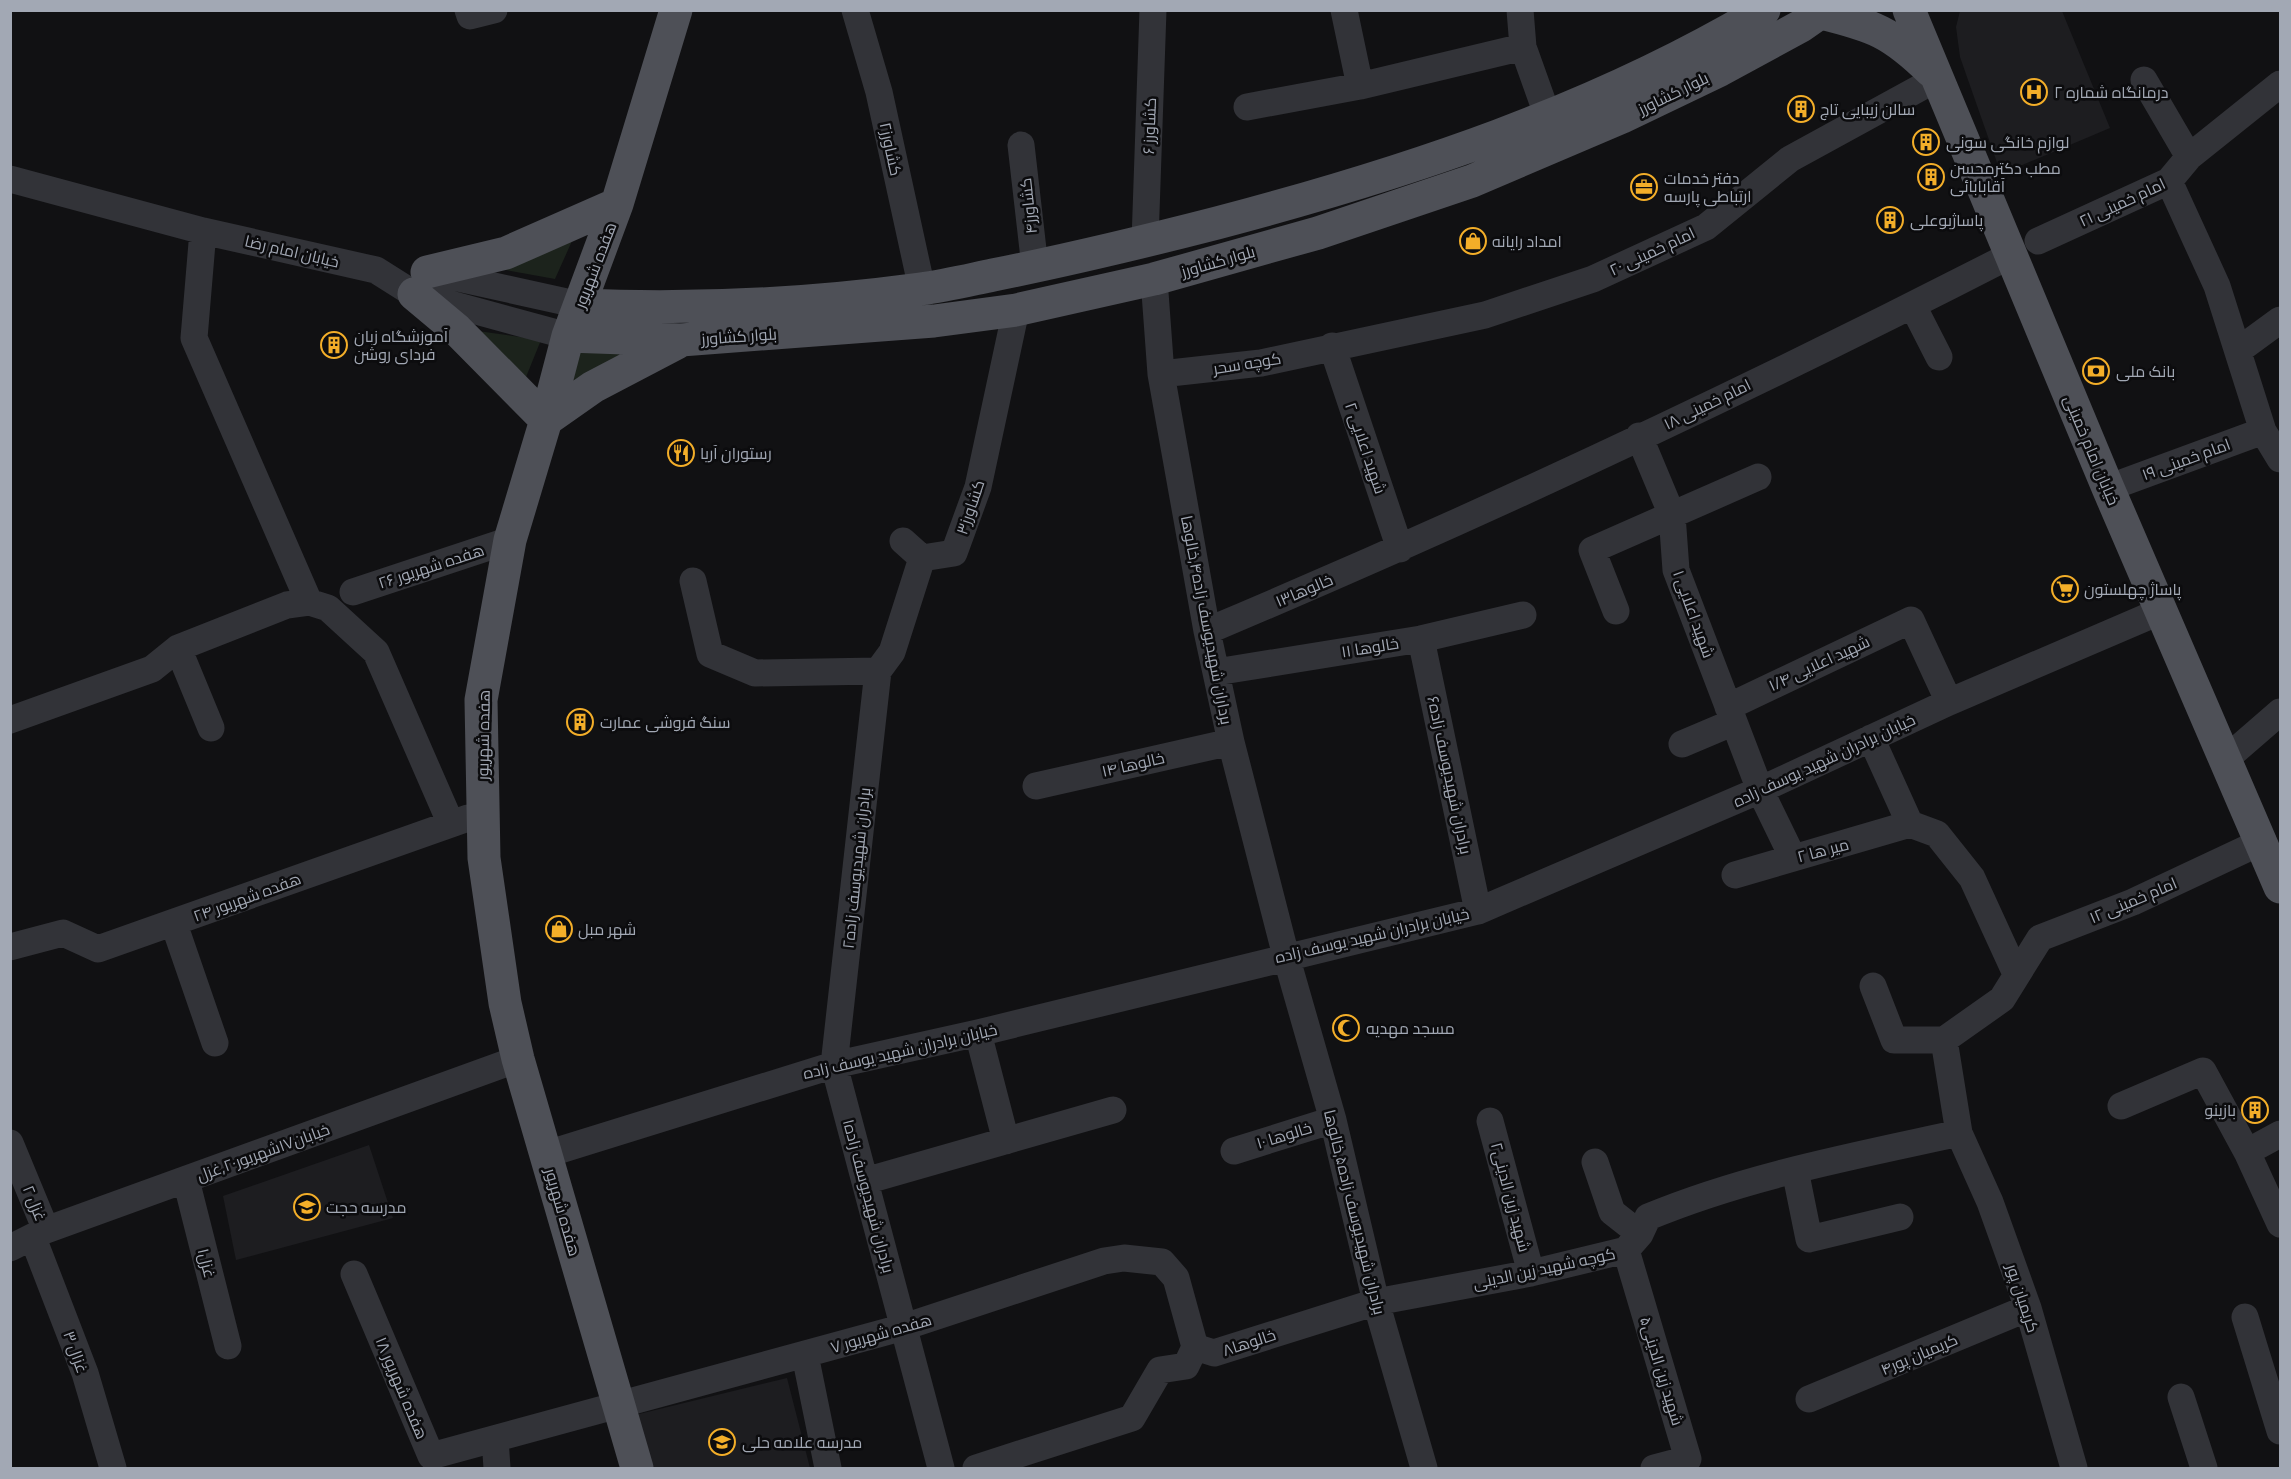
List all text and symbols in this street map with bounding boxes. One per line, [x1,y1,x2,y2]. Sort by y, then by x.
street label: بلوار کشاورز [1633,66,1712,121]
hospital icon: درمانگاه شماره ۲ [2019,77,2049,107]
place label: درمانگاه شماره ۲ [2054,80,2168,104]
building icon: سالن زیبایی تاج [1786,94,1816,124]
street label: کشاورز ۶ [1136,97,1162,155]
place label: سالن زیبایی تاج [1820,97,1915,121]
street label: کشاورز۲ [874,120,908,178]
building icon: لوازم خانگی سونی [1911,127,1941,157]
place label: لوازم خانگی سونی [1946,130,2069,154]
place label: مطب دکترمحسن آقابابائی [1950,156,2061,198]
building icon: مطب دکترمحسن آقابابائی [1916,162,1946,192]
place label: دفتر خدمات ارتباطی پارسه [1664,166,1751,208]
street label: امام خمینی ۲۱ [2075,171,2169,233]
office icon: دفتر خدمات ارتباطی پارسه [1629,172,1659,202]
street label: کشاورز۴ [1013,177,1043,235]
building icon: پاساژبوعلی [1875,205,1905,235]
place label: پاساژبوعلی [1910,208,1984,232]
street label: هفده شهریور [567,218,622,313]
street label: امام خمینی ۲۰ [1605,221,1699,281]
shop icon: امداد رایانه [1458,226,1488,256]
street label: خیابان امام رضا [242,228,342,274]
place label: امداد رایانه [1492,229,1562,253]
street label: بلوار کشاورز [1177,239,1258,283]
street label: بلوار کشاورز [699,321,778,351]
place label: آموزشگاه زبان فردای روشن [354,324,449,366]
building icon: آموزشگاه زبان فردای روشن [319,330,349,360]
street label: کوچه سحر [1210,346,1283,380]
bank icon: بانک ملی [2081,356,2111,386]
place label: بانک ملی [2116,359,2175,383]
street label: امام خمینی ۱۸ [1659,372,1755,436]
street label: خیابان امام خمینی [2058,391,2126,509]
street label: شهید اعلایی ۲ [1339,399,1393,497]
street label: امام خمینی ۱۹ [2138,432,2234,486]
restaurant icon: رستوران آریا [666,438,696,468]
place label: رستوران آریا [700,441,772,465]
street label: کشاورز۳ [949,476,991,538]
street label: برداران شهیدیوسف زاده۴,خالوها [1175,513,1239,727]
street label: هفده شهریور ۲۶ [375,538,487,594]
street label: خالوها۱۳ [1271,567,1337,613]
street label: شهید اعلایی ۱ [1667,567,1721,661]
supermarket icon: پاساژ چهلستون [2050,574,2080,604]
place label: پاساژ چهلستون [2084,577,2182,601]
street label: شهید اعلایی ۱/۴ [1764,629,1874,697]
street label: خالوها ۱۱ [1339,631,1401,663]
street label: هفده شهریور [470,689,496,782]
street label: برادران شهیدیوسف زاده۶ [1421,694,1479,856]
building icon: سنگ فروشی عمارت [565,707,595,737]
street label: خیابان برادران شهید یوسف زاده [1729,707,1919,813]
place label: سنگ فروشی عمارت [600,710,731,734]
street label: خالوها ۱۴ [1099,745,1167,783]
street label: برادران شهیدیوسف زاده۲ [836,786,876,950]
street label: میر ها ۲ [1794,832,1852,868]
street label: هفده شهریور ۲۴ [190,866,304,928]
street label: امام خمینی ۱۲ [2086,871,2180,929]
street label: خیابان برادران شهید یوسف زاده [1273,901,1471,969]
shop icon: شهر مبل [544,914,574,944]
place label: شهر مبل [578,917,636,941]
mosque icon: مسجد مهدیه [1331,1013,1361,1043]
place label: مسجد مهدیه [1366,1016,1455,1040]
street label: خیابان برادران شهید یوسف زاده [801,1017,999,1085]
building icon: بازینو [2240,1095,2270,1125]
place label: بازینو [2205,1098,2236,1122]
street label: برادران شهیدیوسف زاده۵,خالوها [1318,1107,1392,1317]
street label: خالوها ۱۰ [1253,1115,1315,1155]
street label: برادران شهیدیوسف زاده۱ [837,1116,901,1276]
street label: خیابان۱۷شهریور۲۰,غزل [193,1117,333,1187]
street label: شهید زین الدینی۲ [1485,1140,1537,1254]
street label: هفده شهریور [539,1164,587,1259]
street label: غزل ۲ [17,1181,53,1225]
school or university icon: مدرسه حجت [292,1192,322,1222]
place label: مدرسه حجت [326,1195,407,1219]
street label: کوچه شهید زین الدینی [1471,1241,1617,1295]
street label: غزل۱ [192,1246,222,1280]
street label: کریمیان پور [2000,1259,2045,1336]
street label: هفده شهریور ۷ [828,1307,934,1359]
street label: شهید زین الدینی۵ [1634,1314,1690,1428]
street label: خالوها۸ [1219,1322,1279,1362]
street label: غزال ۳ [57,1327,95,1377]
street label: کریمیان پور۴ [1877,1327,1961,1381]
street label: هفده شهریور ۱۸ [370,1333,434,1443]
school or university icon: مدرسه علامه حلی [707,1427,737,1457]
place label: مدرسه علامه حلی [742,1430,862,1454]

